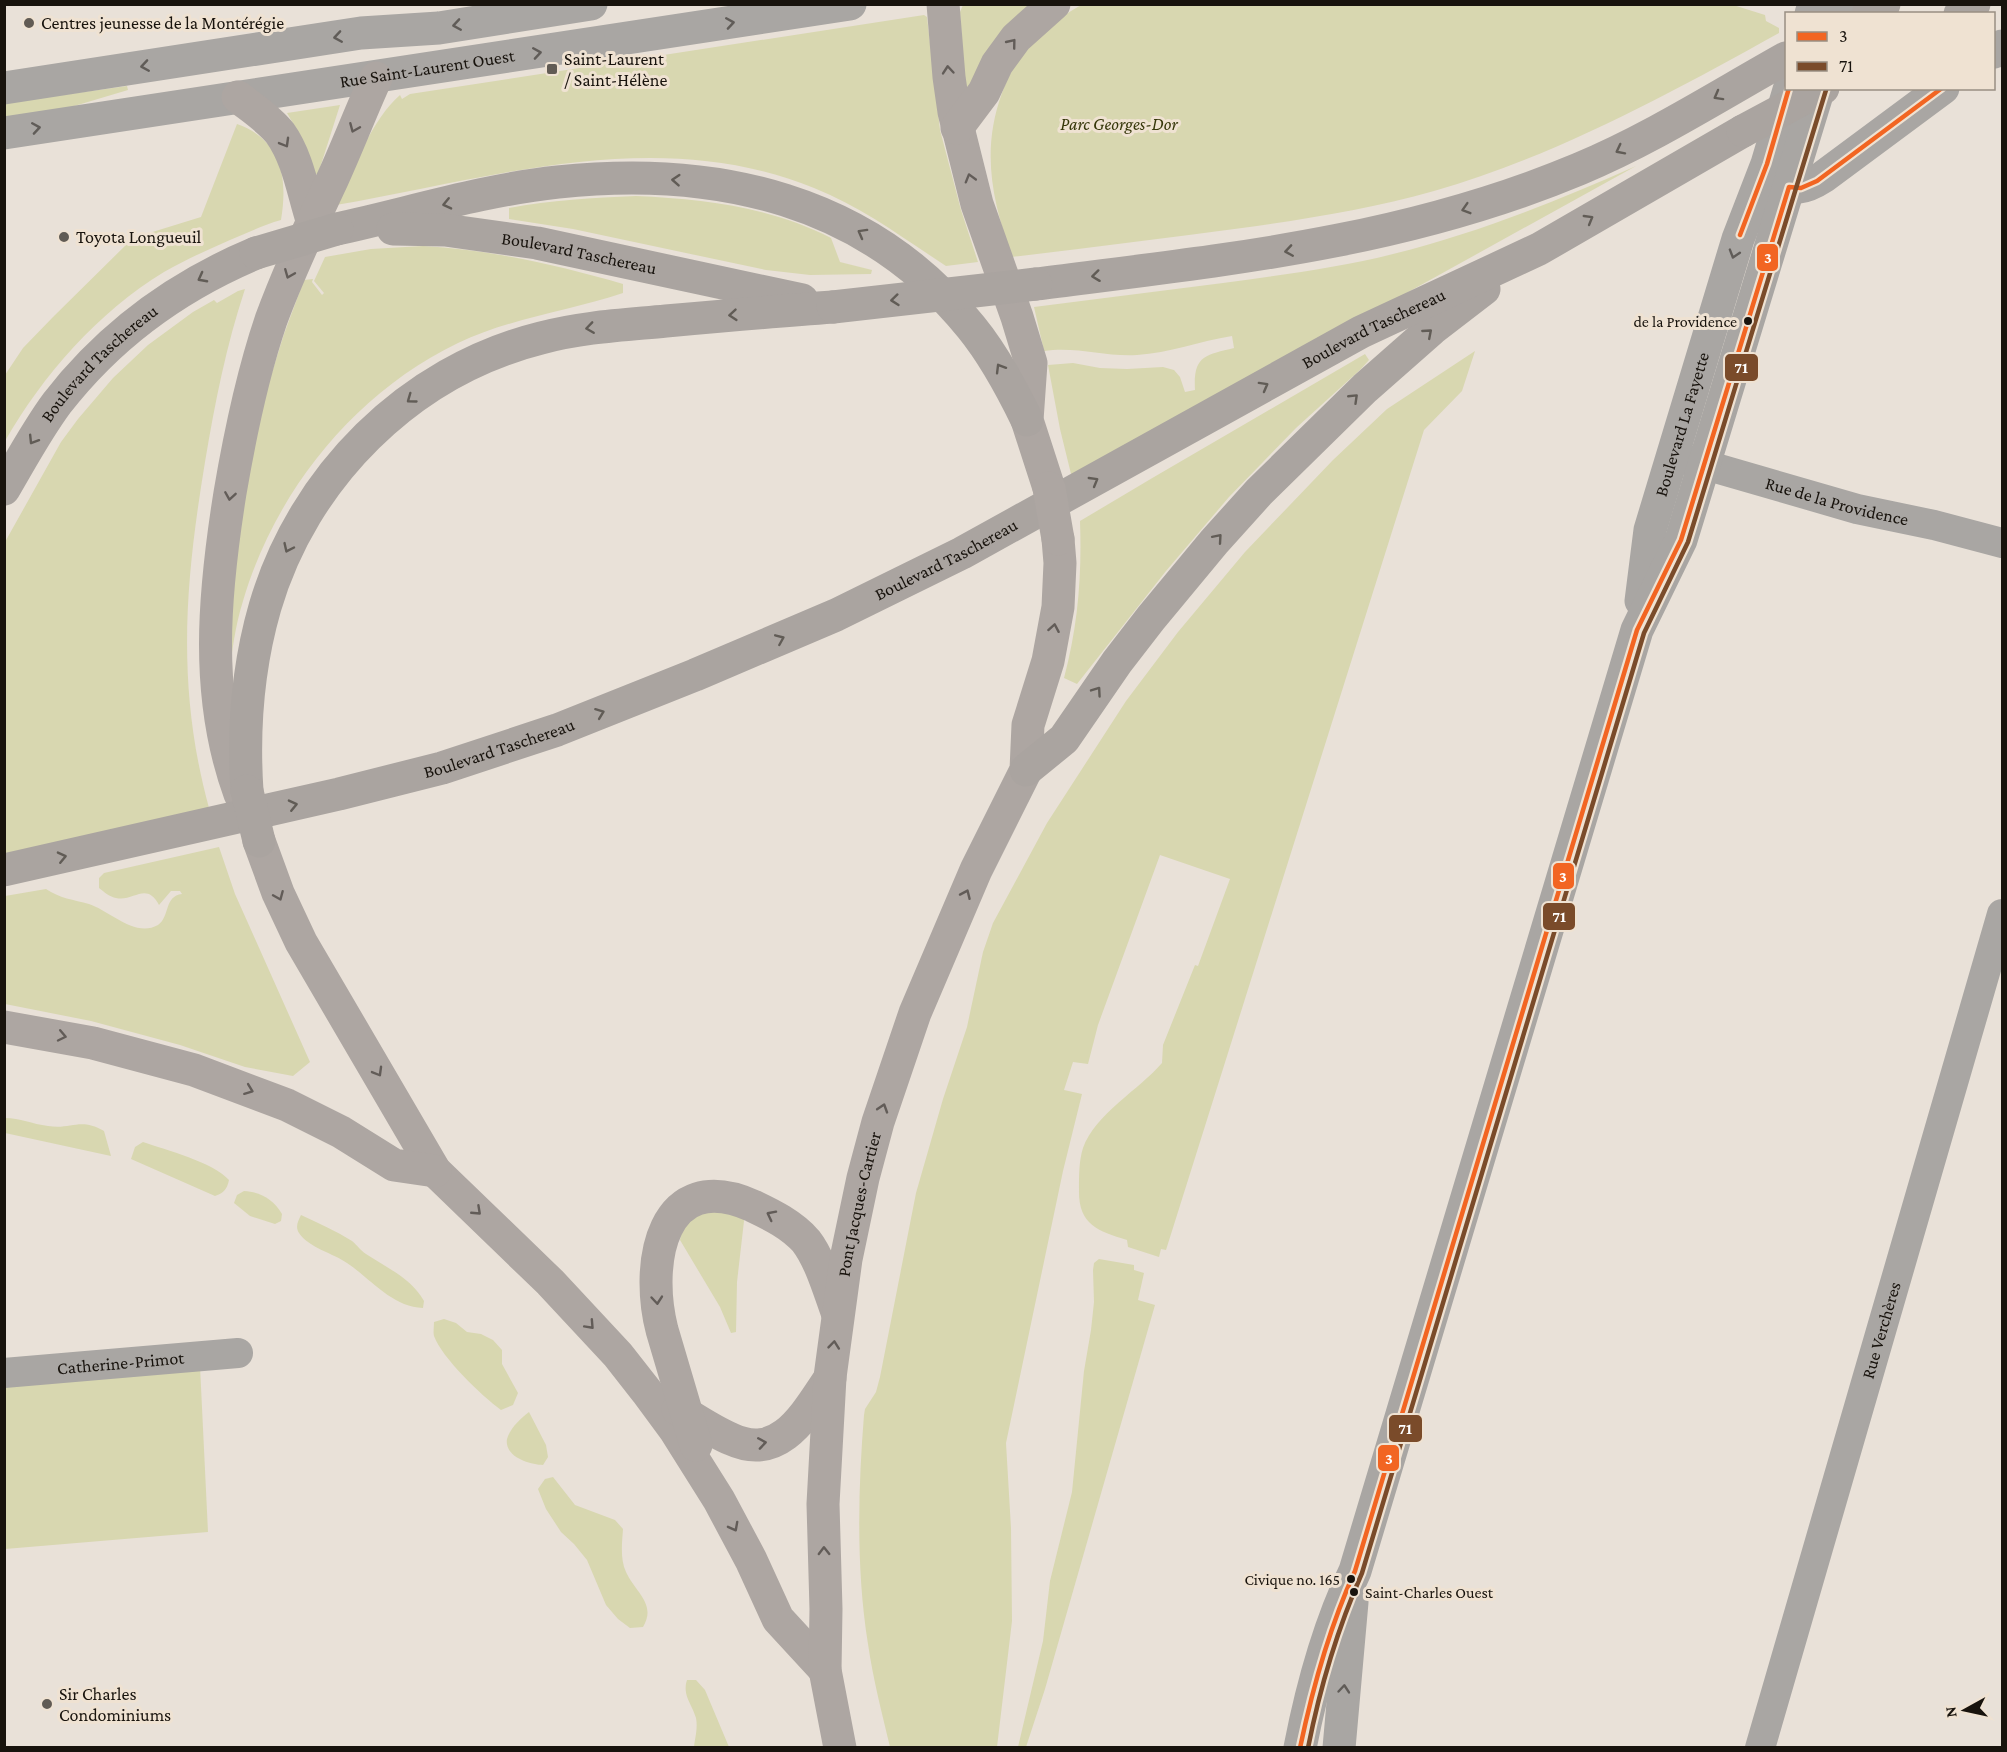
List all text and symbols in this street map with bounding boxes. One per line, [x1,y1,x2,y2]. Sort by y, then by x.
legend [1785,12,1995,90]
place label: Centres jeunesse de la Montérégie [41,13,284,34]
marker: Centres jeunesse de la Montérégie [22,16,36,30]
one-way arrow [725,17,735,30]
one-way arrow [452,18,462,31]
text: 3 [1839,26,1848,46]
one-way arrow [333,30,342,42]
one-way arrow [1005,39,1016,50]
street label: Rue Saint-Laurent Ouest [338,45,517,92]
one-way arrow [533,47,542,59]
place label: Saint-Laurent / Saint-Hélène [564,49,667,90]
text: 71 [1839,56,1853,76]
one-way arrow [140,60,150,72]
marker: Saint-Laurent / Saint-Hélène [545,62,559,76]
one-way arrow [942,66,955,75]
one-way arrow [1714,89,1724,101]
park label: Parc Georges-Dor [1060,114,1178,134]
one-way arrow [349,122,361,133]
one-way arrow [32,123,41,135]
one-way arrow [278,137,290,147]
one-way arrow [1615,143,1626,154]
one-way arrow [672,174,681,187]
one-way arrow [964,174,977,184]
one-way arrow [442,196,452,209]
one-way arrow [1461,202,1472,214]
one-way arrow [1583,215,1593,226]
place label: Toyota Longueuil [76,227,202,247]
street label: Boulevard Taschereau [500,228,659,279]
one-way arrow [858,229,868,240]
marker: Toyota Longueuil [57,230,71,244]
line badge: 3 [1756,243,1779,272]
one-way arrow [1284,244,1293,256]
one-way arrow [1729,248,1741,259]
text: 3 [1764,249,1772,266]
one-way arrow [284,268,297,279]
one-way arrow [1091,270,1100,282]
one-way arrow [198,271,209,282]
street label: Boulevard Taschereau [1298,284,1449,373]
one-way arrow [890,293,899,305]
street label: Boulevard Taschereau [37,300,162,426]
one-way arrow [729,308,738,321]
place label: de la Providence [1633,313,1737,330]
marker: de la Providence [1742,315,1754,327]
one-way arrow [586,321,596,334]
one-way arrow [1421,329,1432,340]
street label: Boulevard La Fayette [1651,350,1713,499]
line badge: 71 [1724,353,1759,382]
text: 71 [1734,359,1748,376]
one-way arrow [995,364,1007,374]
one-way arrow [1258,382,1268,393]
one-way arrow [406,392,417,403]
one-way arrow [1347,395,1358,406]
one-way arrow [29,434,41,444]
street label: Rue de la Providence [1763,473,1910,529]
one-way arrow [1087,477,1098,489]
one-way arrow [224,492,236,501]
street label: Boulevard Taschereau [871,514,1021,604]
one-way arrow [1211,534,1222,545]
one-way arrow [283,541,295,552]
one-way arrow [1048,624,1060,633]
one-way arrow [774,634,785,646]
one-way arrow [1090,686,1101,697]
one-way arrow [594,708,605,721]
street label: Boulevard Taschereau [421,714,578,782]
one-way arrow [288,799,298,812]
one-way arrow [56,851,66,864]
line badge: 3 [1552,862,1575,890]
text: 3 [1559,868,1567,885]
one-way arrow [272,889,284,900]
one-way arrow [958,889,970,900]
line badge: 71 [1542,902,1576,931]
text: 71 [1552,908,1566,925]
one-way arrow [57,1029,67,1042]
one-way arrow [371,1065,382,1076]
one-way arrow [244,1082,254,1095]
one-way arrow [875,1103,888,1114]
street label: Pont Jacques-Cartier [834,1129,885,1278]
one-way arrow [471,1204,481,1215]
one-way arrow [767,1211,777,1222]
street label: Rue Verchères [1858,1279,1905,1381]
one-way arrow [650,1295,663,1304]
one-way arrow [583,1318,594,1328]
one-way arrow [827,1340,840,1349]
street label: Catherine-Primot [56,1348,186,1378]
line badge: 71 [1388,1414,1423,1443]
text: 71 [1398,1420,1412,1437]
one-way arrow [758,1438,767,1450]
line badge: 3 [1377,1444,1400,1472]
text: 3 [1385,1450,1393,1467]
one-way arrow [727,1520,738,1531]
one-way arrow [818,1546,830,1555]
place label: Civique no. 165 [1244,1571,1340,1589]
marker: Civique no. 165 [1345,1573,1357,1585]
place label: Saint-Charles Ouest [1365,1584,1494,1601]
marker: Saint-Charles Ouest [1348,1586,1360,1598]
north arrow [1935,1680,1995,1740]
place label: Sir Charles Condominiums [59,1684,171,1725]
one-way arrow [1337,1685,1350,1694]
marker: Sir Charles Condominiums [40,1697,54,1711]
text: N [1941,1705,1960,1719]

